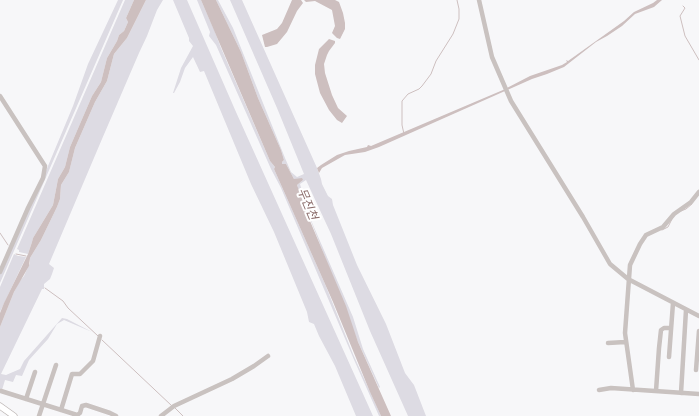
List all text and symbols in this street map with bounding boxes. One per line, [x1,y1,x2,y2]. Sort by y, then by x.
water label: 무진천 [294,186,320,222]

